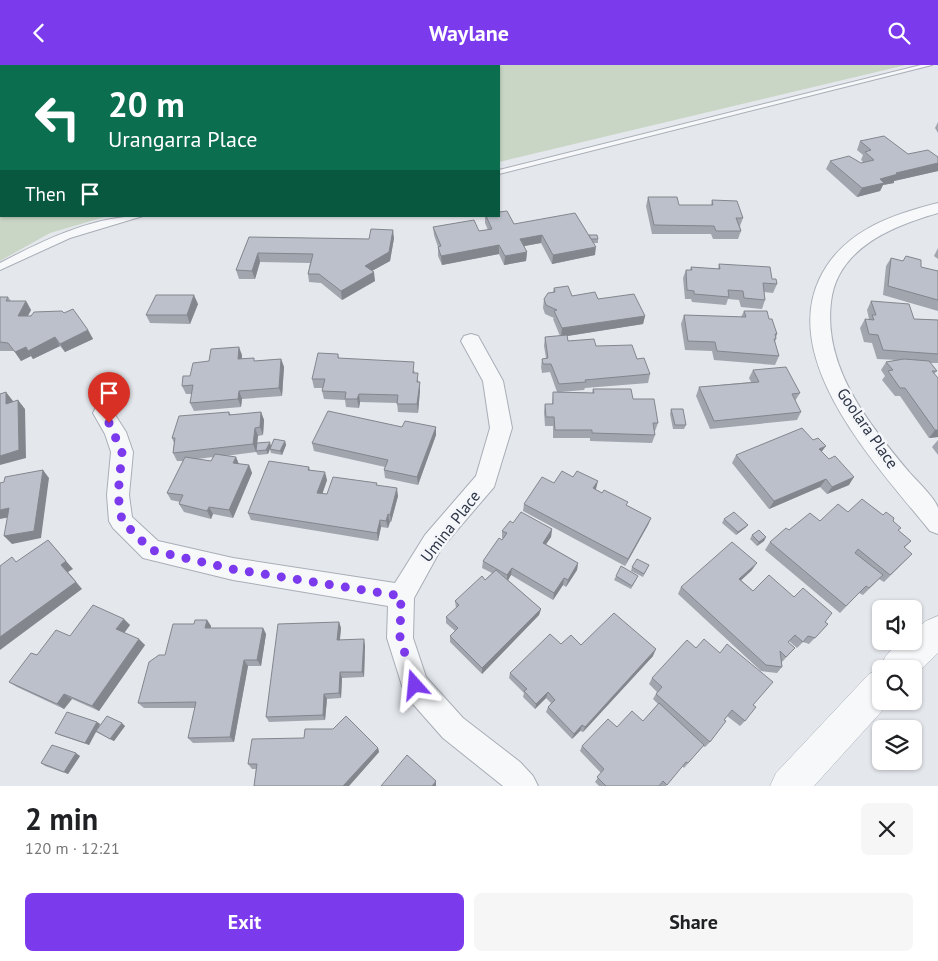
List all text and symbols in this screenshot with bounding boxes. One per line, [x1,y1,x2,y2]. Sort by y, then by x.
icon: back [25,19,53,47]
text: Waylane [429,19,509,47]
icon: search [885,19,913,47]
text: 20 m [108,81,185,127]
icon: left [25,85,90,150]
text: Urangarra Place [108,125,257,153]
icon: arrive [76,180,104,208]
text: Then [25,182,66,206]
pin [88,372,130,423]
icon: arrive [95,379,123,407]
street label: Goolara Place [833,384,903,472]
street label: Umina Place [416,486,484,566]
map controls [872,600,922,770]
button: sound [872,600,922,650]
position arrow [388,658,440,710]
button: search [872,660,922,710]
button: layers [872,720,922,770]
text: 2 min [25,799,98,838]
button: close [861,803,913,855]
text: 120 m · 12:21 [25,838,120,858]
button: Exit [25,893,464,951]
button: Share [474,893,913,951]

